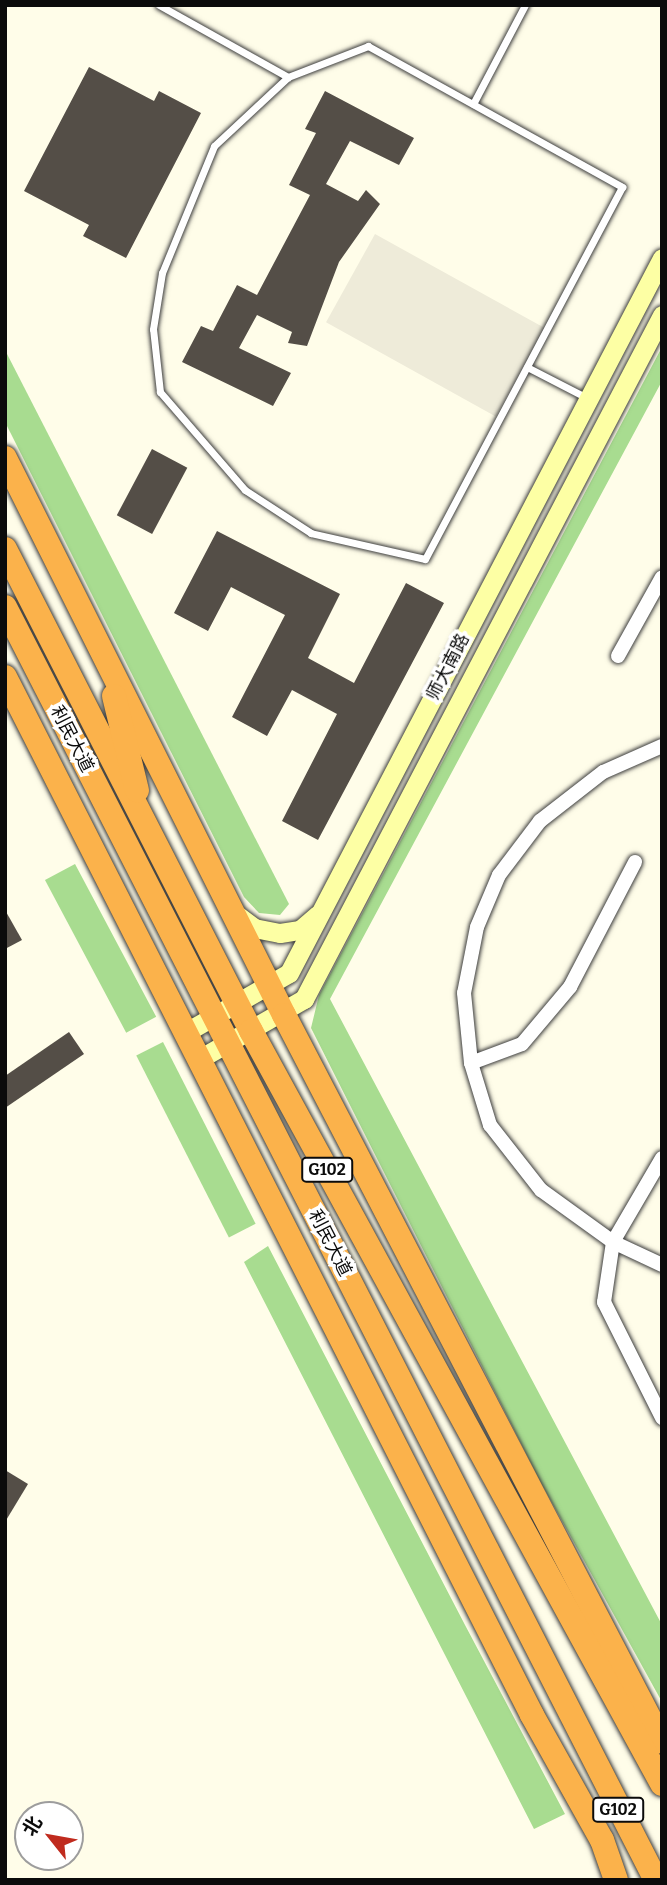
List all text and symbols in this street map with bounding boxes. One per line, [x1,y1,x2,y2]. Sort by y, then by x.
street label: 师大南路 [422,630,474,704]
street label: 利民大道 [46,702,98,776]
road number: G102 [301,1158,353,1182]
street label: 利民大道 [304,1206,356,1280]
road number: G102 [592,1798,644,1822]
north arrow [14,1801,84,1871]
text: 北 [18,1812,47,1840]

